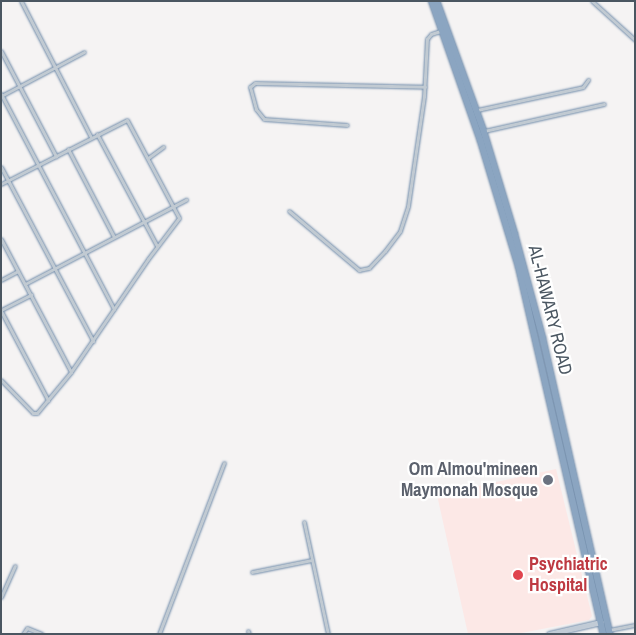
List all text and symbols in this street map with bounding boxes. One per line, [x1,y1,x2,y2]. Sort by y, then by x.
street label: AL-HAWARY ROAD [523,243,577,377]
place label: Om Almou'mineen Maymonah Mosque [401,459,538,502]
marker: Om Almou'mineen Maymonah Mosque [542,474,554,486]
place label: Psychiatric Hospital [529,554,608,596]
marker: Psychiatric Hospital [511,568,525,582]

